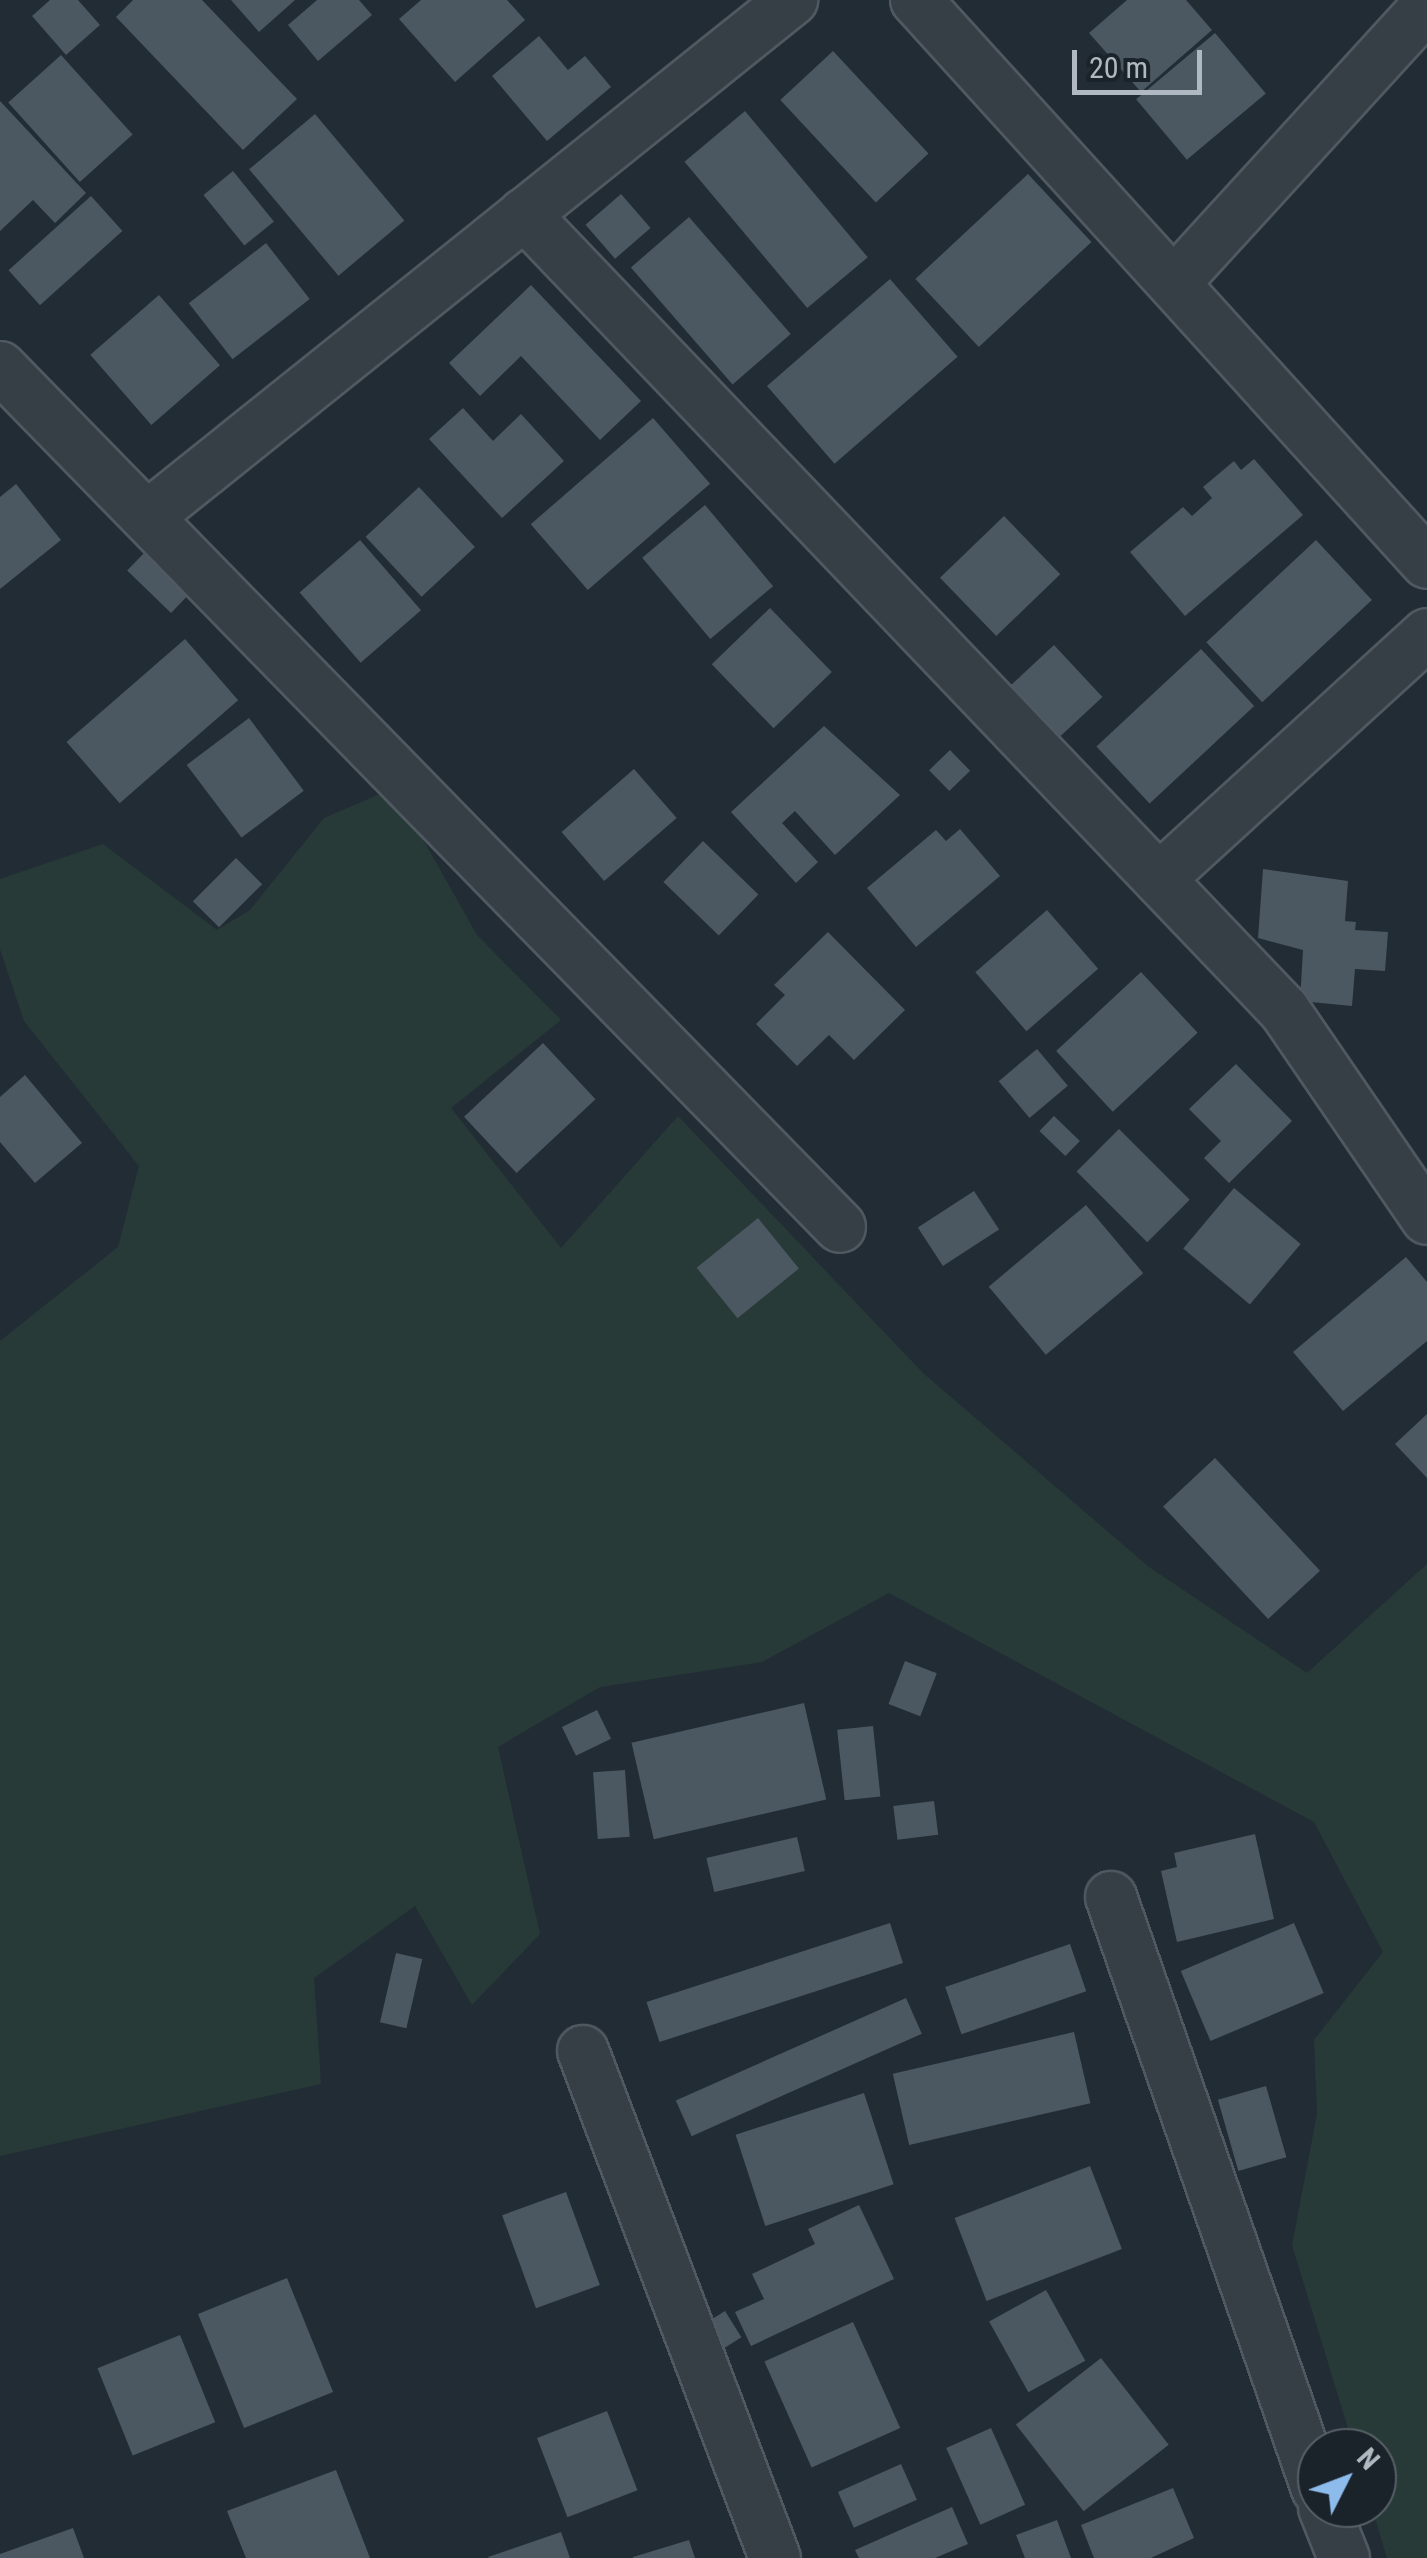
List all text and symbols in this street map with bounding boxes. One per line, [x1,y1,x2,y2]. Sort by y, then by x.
scale bar [1077,30,1207,92]
text: 20 m [1089,50,1148,85]
north arrow [1297,2428,1397,2528]
text: N [1350,2442,1386,2476]

